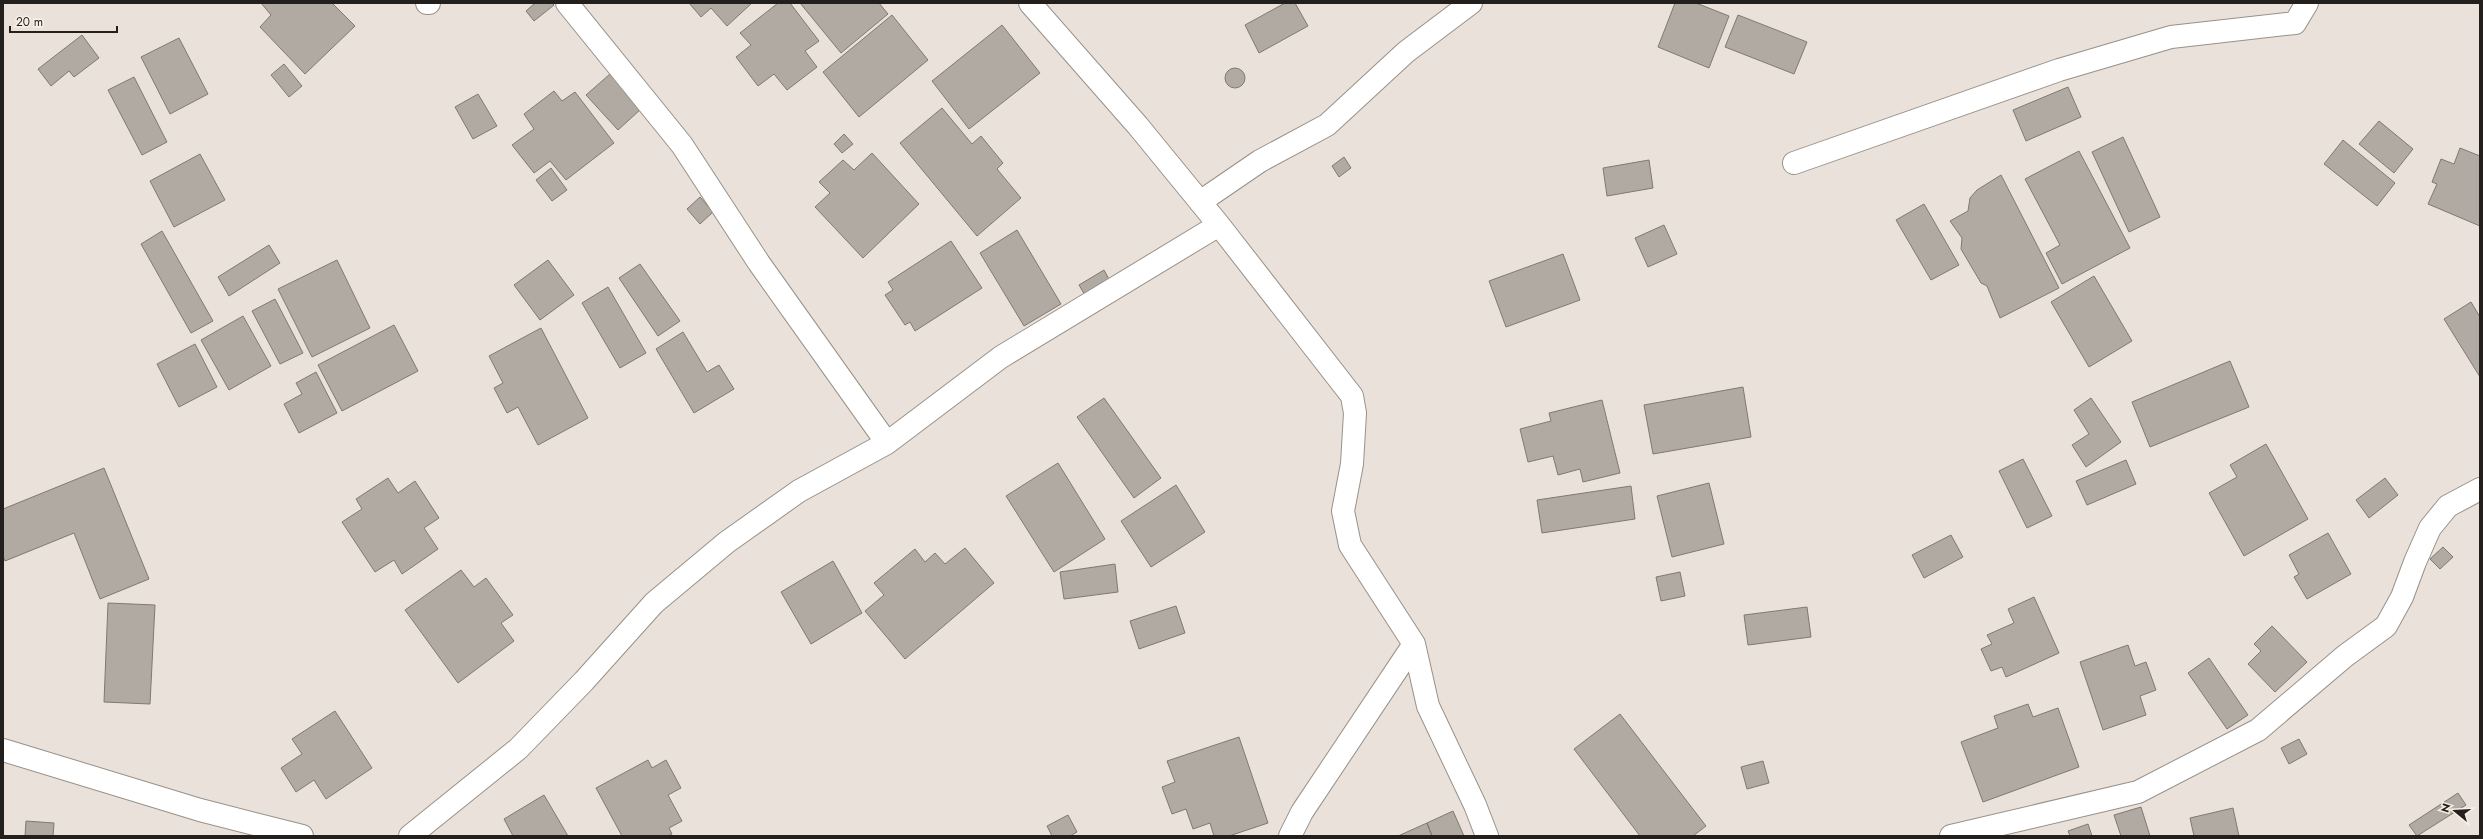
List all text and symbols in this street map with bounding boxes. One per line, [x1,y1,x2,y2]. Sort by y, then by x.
scale bar [10,8,117,34]
text: 20 m [16,13,43,31]
north arrow [2435,791,2475,831]
text: N [2437,801,2454,815]

